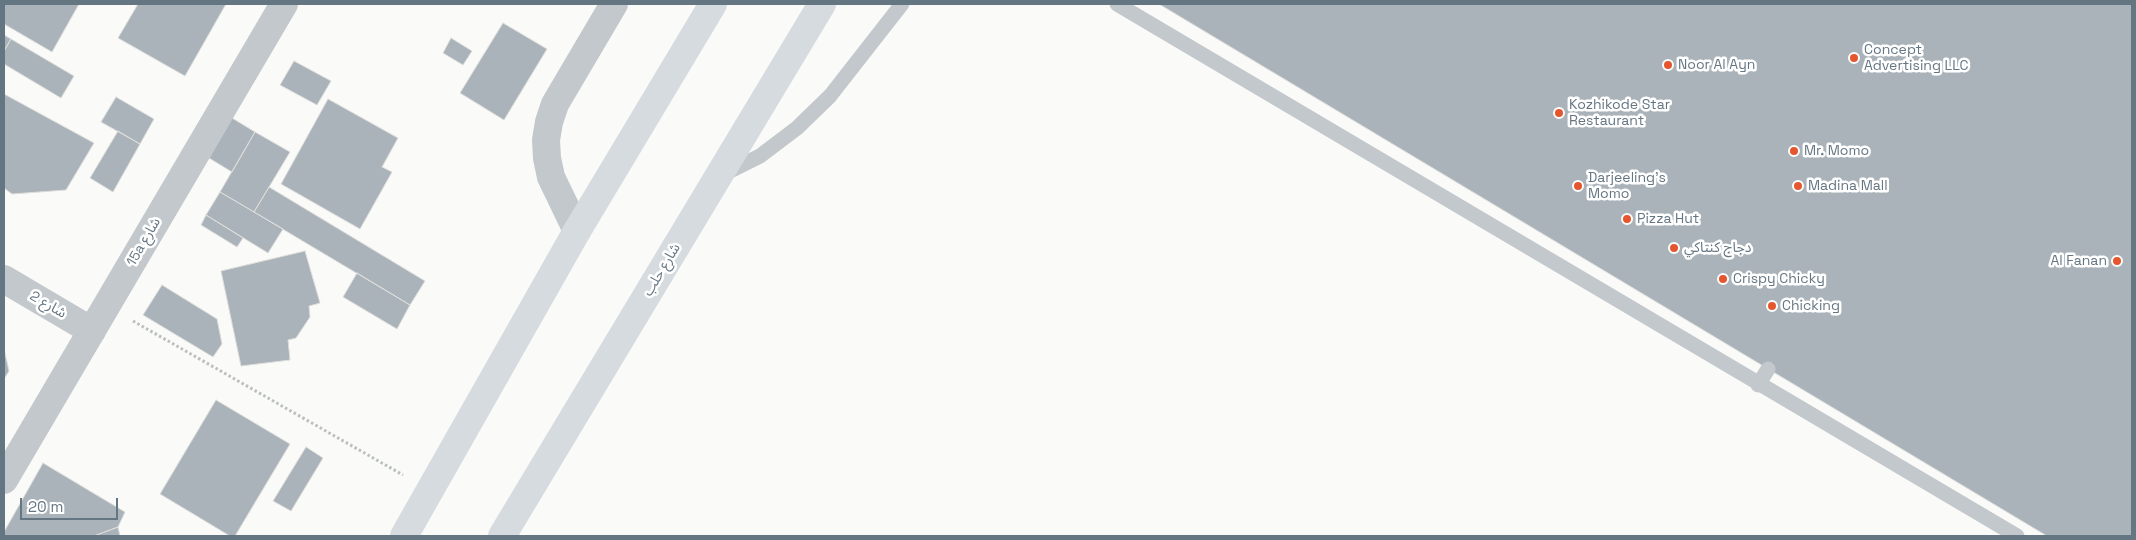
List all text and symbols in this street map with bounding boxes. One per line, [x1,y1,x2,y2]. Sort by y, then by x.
place label: Concept Advertising LLC [1864,42,1969,74]
marker: Concept Advertising LLC [1848,52,1860,64]
place label: Noor Al Ayn [1678,57,1755,73]
marker: Noor Al Ayn [1662,59,1674,71]
place label: Kozhikode Star Restaurant [1569,97,1670,130]
marker: Kozhikode Star Restaurant [1553,107,1565,119]
place label: Mr. Momo [1804,143,1869,159]
marker: Mr. Momo [1788,145,1800,157]
place label: Darjeeling's Momo [1588,170,1666,202]
place label: Madina Mall [1808,178,1888,194]
marker: Darjeeling's Momo [1572,180,1584,192]
marker: Madina Mall [1792,180,1804,192]
place label: Pizza Hut [1637,211,1699,227]
marker: Pizza Hut [1621,213,1633,225]
street label: 15a شارع [123,215,165,269]
place label: دجاج كنتاكي [1684,240,1751,256]
street label: شارع حلب [640,241,684,299]
marker: دجاج كنتاكي [1668,242,1680,254]
place label: Al Fanan [2050,253,2107,269]
marker: Al Fanan [2111,255,2123,267]
place label: Crispy Chicky [1733,271,1825,287]
marker: Crispy Chicky [1717,273,1729,285]
street label: شارع 2 [27,288,69,322]
place label: Chicking [1782,298,1840,314]
marker: Chicking [1766,300,1778,312]
scale bar [22,488,120,520]
text: 20 m [28,497,63,516]

